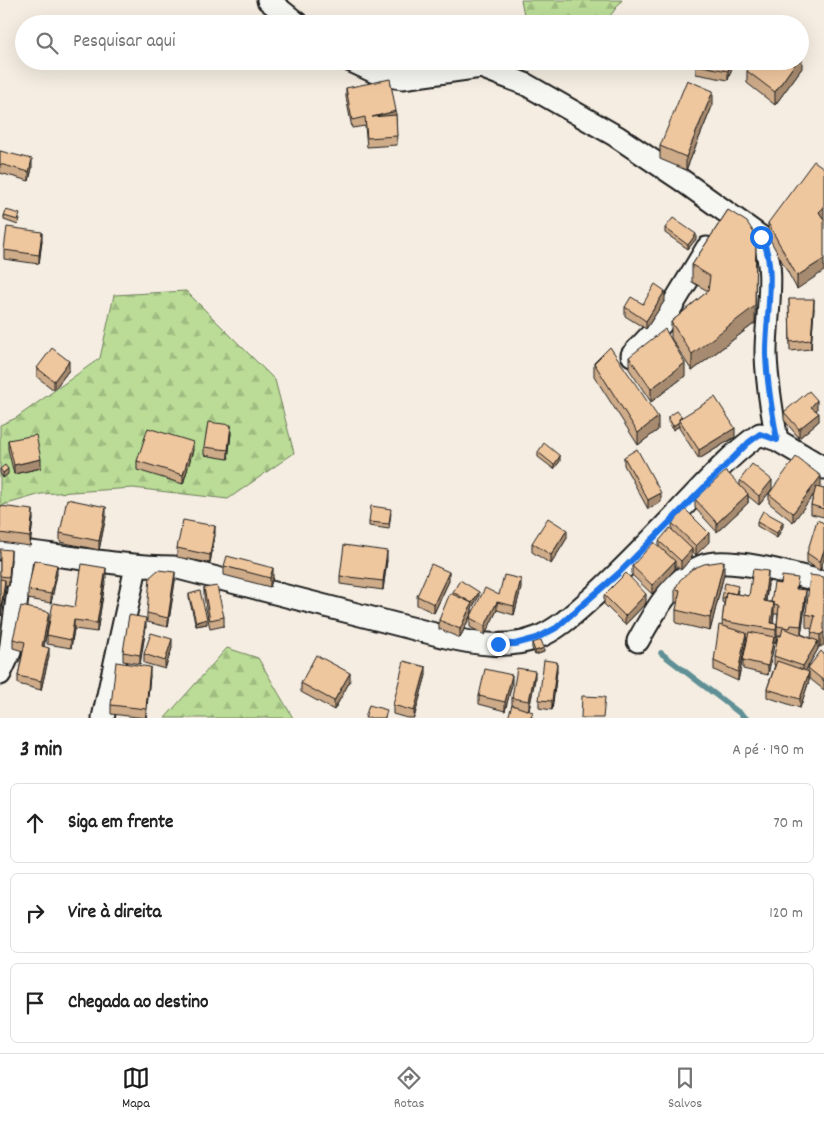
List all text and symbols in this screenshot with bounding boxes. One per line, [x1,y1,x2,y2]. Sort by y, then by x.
search box [15,15,809,70]
icon: search [33,29,61,57]
text: Pesquisar aqui [73,29,175,56]
route start [750,226,773,249]
route end [487,633,510,656]
text: 3 min [20,736,62,766]
text: A pé · 190 m [732,739,804,762]
icon: ahead [21,809,49,837]
text: Siga em frente [68,810,173,837]
text: 70 m [773,812,803,835]
icon: right [21,899,49,927]
text: Vire à direita [68,900,161,927]
text: 120 m [769,902,803,925]
icon: arrive [21,989,49,1017]
text: Chegada ao destino [68,990,209,1017]
tab: Mapa [122,1064,150,1114]
tab: Rotas [394,1064,424,1114]
tab: Salvos [668,1064,702,1114]

